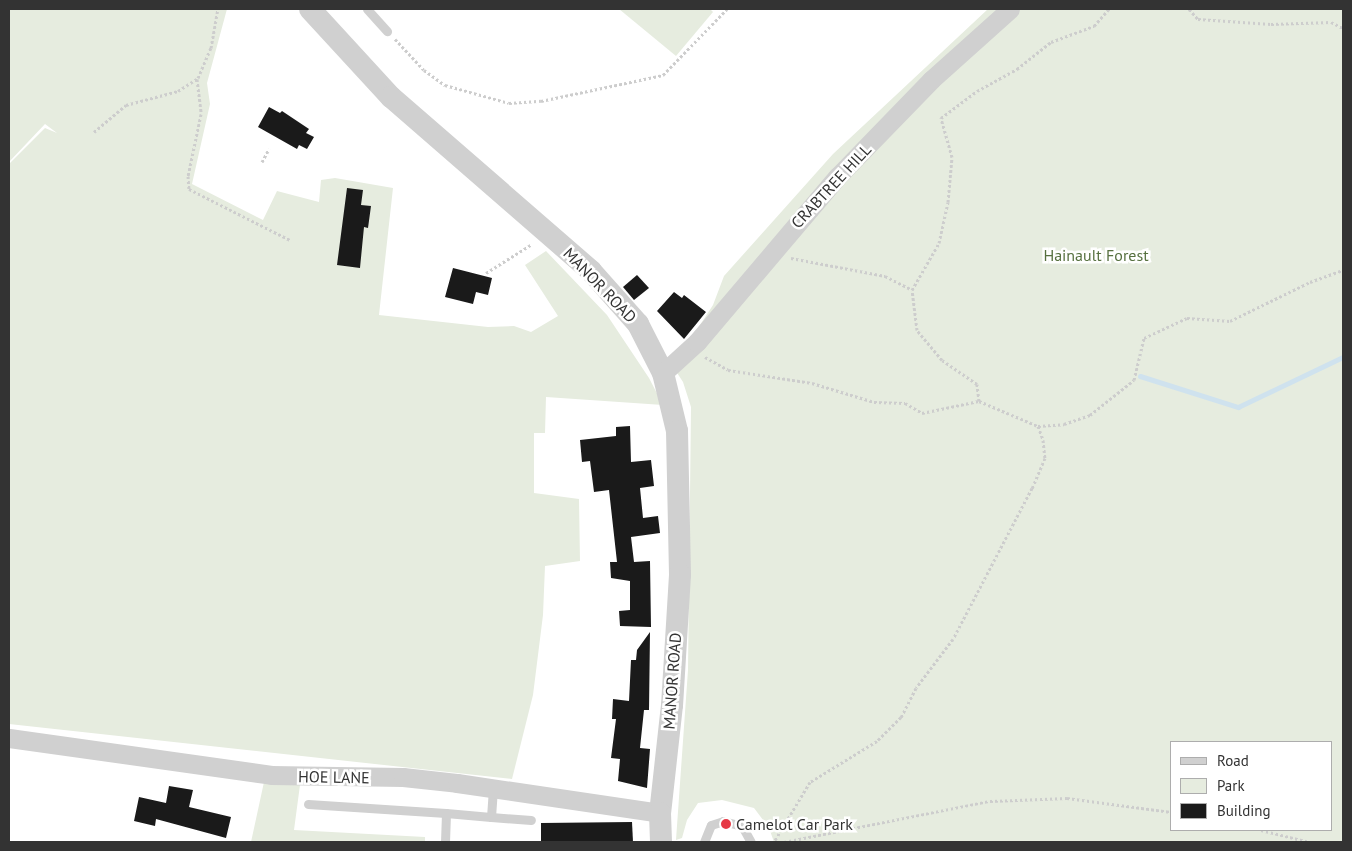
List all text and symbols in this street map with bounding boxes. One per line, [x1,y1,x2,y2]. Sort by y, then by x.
street label: CRABTREE HILL [787,140,875,232]
street label: MANOR ROAD [560,244,640,326]
park label: Hainault Forest [1043,245,1149,265]
street label: MANOR ROAD [659,632,685,730]
legend [1170,741,1332,831]
text: Road [1217,751,1249,770]
street label: HOE LANE [298,767,370,787]
text: Park [1217,776,1245,795]
text: Building [1217,801,1271,820]
place label: Camelot Car Park [736,814,853,834]
marker: Camelot Car Park [720,818,732,830]

